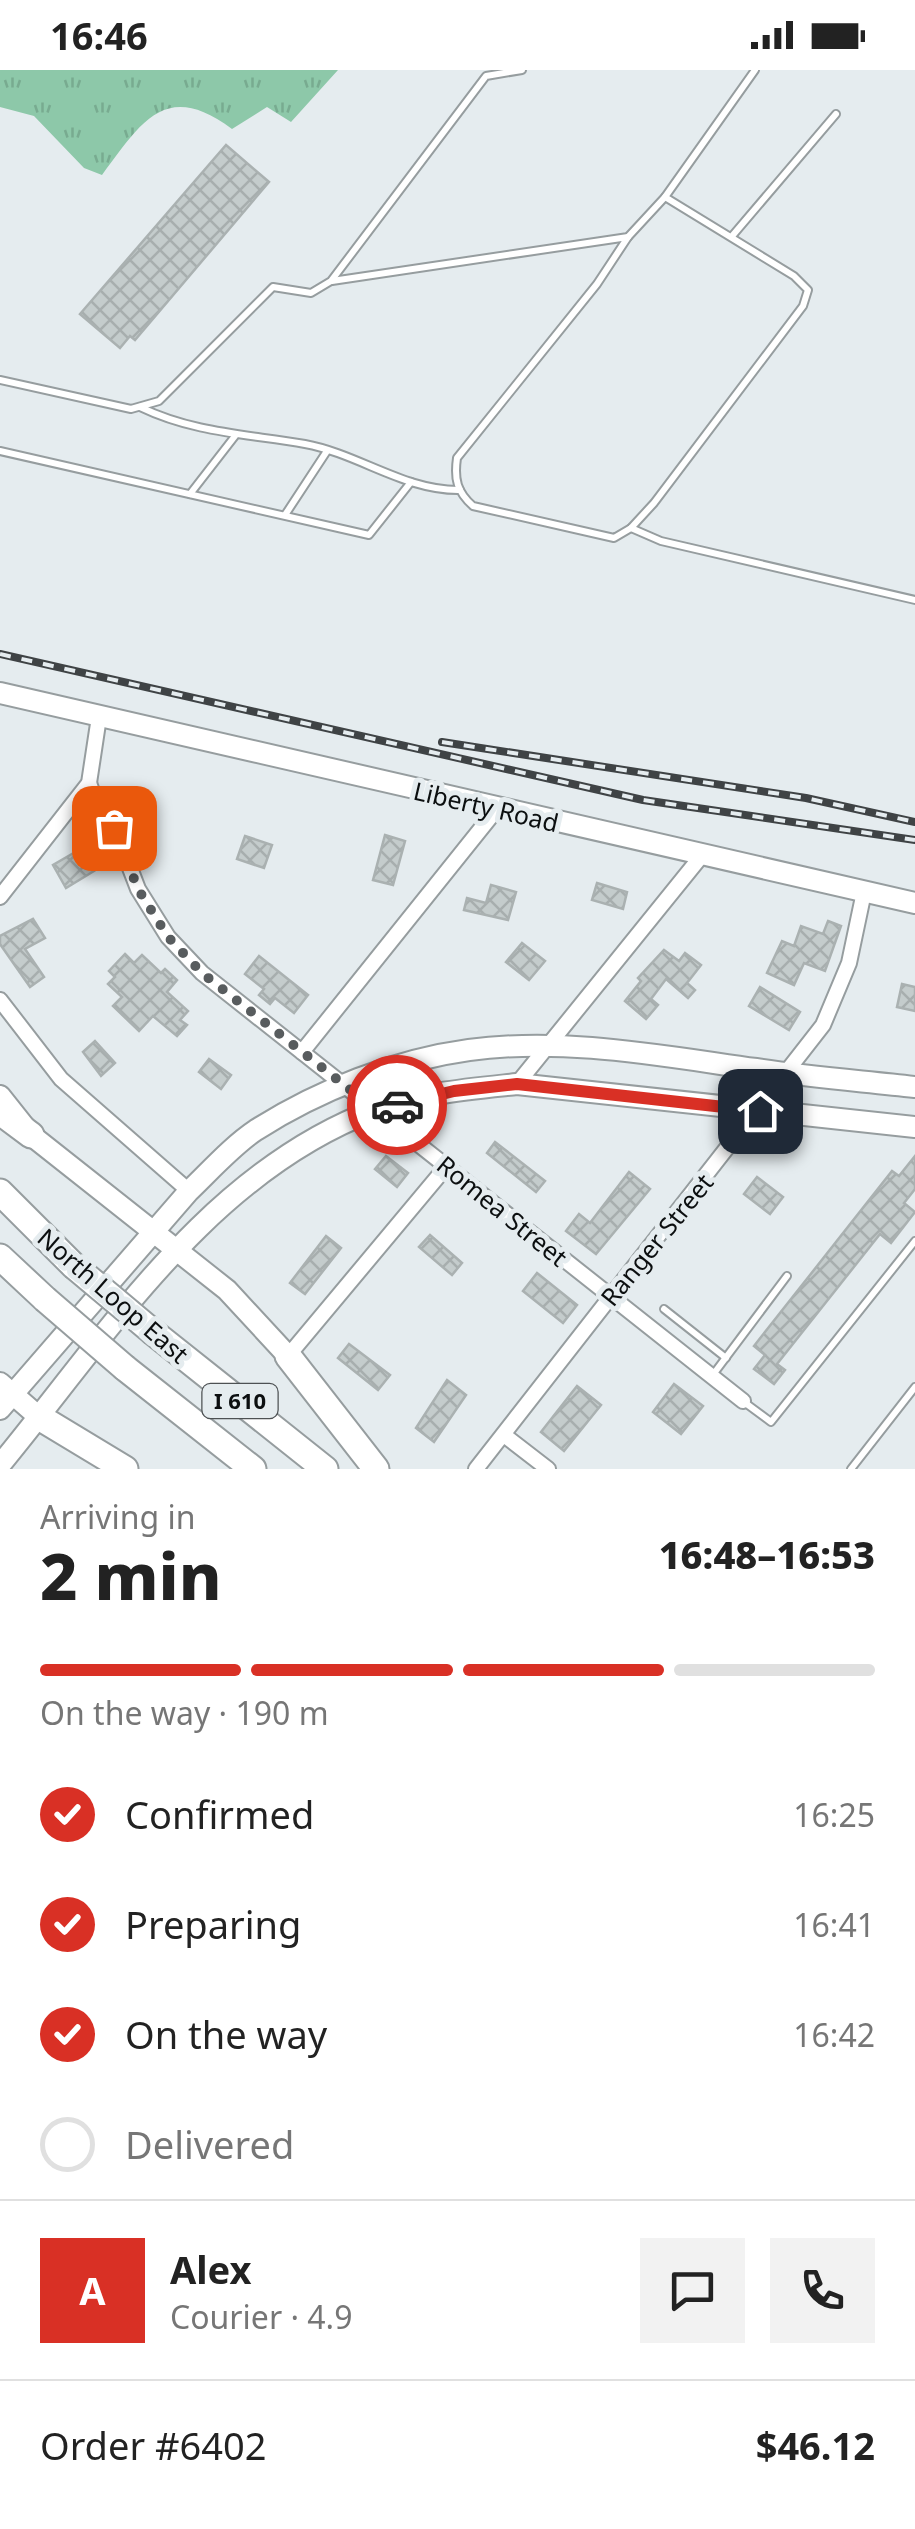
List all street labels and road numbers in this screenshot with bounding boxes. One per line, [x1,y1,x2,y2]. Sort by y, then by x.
street label: Liberty Road [410,773,562,839]
street label: Romea Street [430,1147,575,1273]
street label: Ranger Street [592,1166,720,1313]
street label: North Loop East [31,1220,196,1370]
road number: I 610 [202,1384,278,1418]

